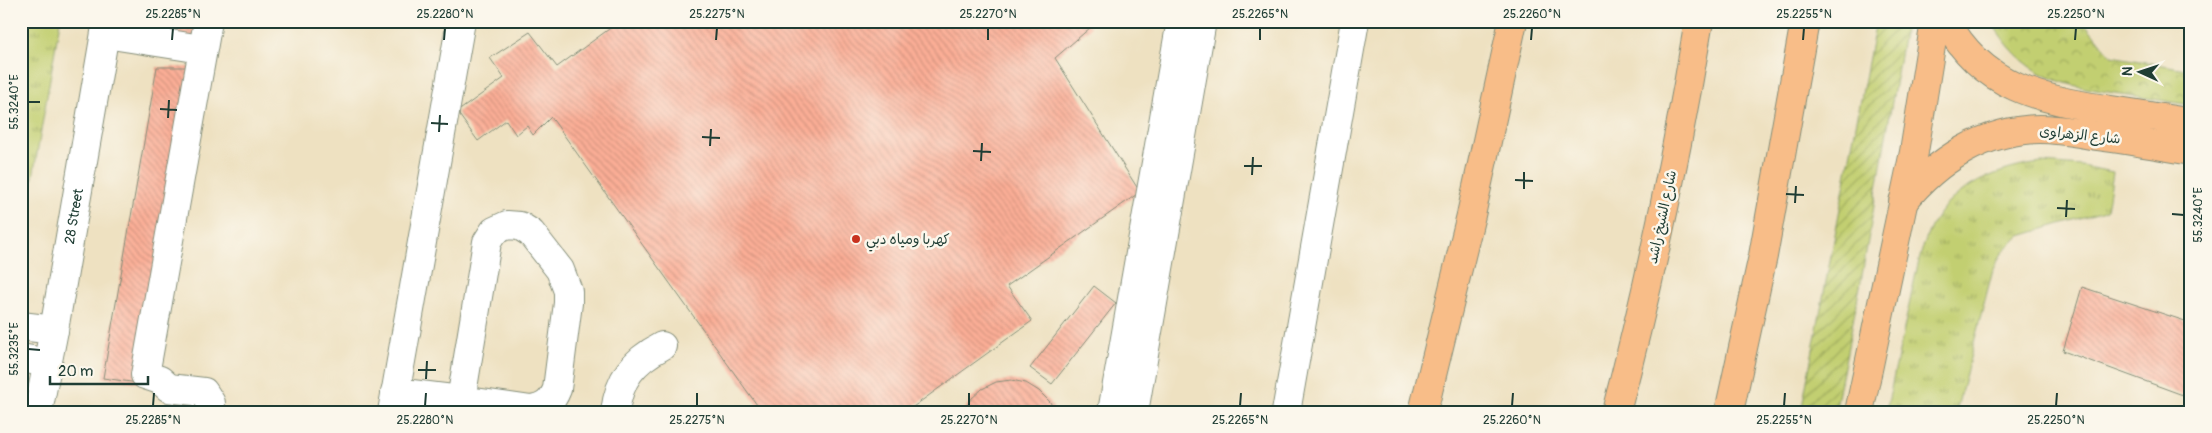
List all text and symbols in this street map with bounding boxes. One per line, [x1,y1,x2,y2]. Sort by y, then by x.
text: 25.2285°N [145,7,201,22]
text: 25.2280°N [417,7,473,22]
text: 25.2275°N [689,7,745,22]
text: 25.2270°N [959,7,1017,22]
text: 25.2265°N [1232,7,1288,22]
text: 25.2260°N [1503,7,1561,22]
text: 25.2255°N [1776,7,1832,22]
text: 25.2250°N [2047,7,2105,22]
north arrow [2114,48,2164,98]
text: N [2119,66,2136,77]
text: 55.3240°E [7,74,22,130]
street label: شارع الزهراوى [2038,122,2121,149]
street label: شارع الشيخ راشد [1644,169,1681,266]
street label: 28 Street [60,187,87,245]
text: 55.3240°E [2191,187,2206,243]
place label: كهربا ومياه دبي [866,231,950,252]
marker: كهربا ومياه دبي [850,233,862,245]
text: 55.3235°E [7,322,22,376]
scale bar [50,353,148,385]
text: 20 m [58,362,93,381]
text: 25.2285°N [125,413,181,428]
text: 25.2280°N [397,413,453,428]
text: 25.2275°N [669,413,725,428]
text: 25.2270°N [940,413,998,428]
text: 25.2265°N [1212,413,1268,428]
text: 25.2260°N [1483,413,1541,428]
text: 25.2255°N [1756,413,1812,428]
text: 25.2250°N [2027,413,2085,428]

